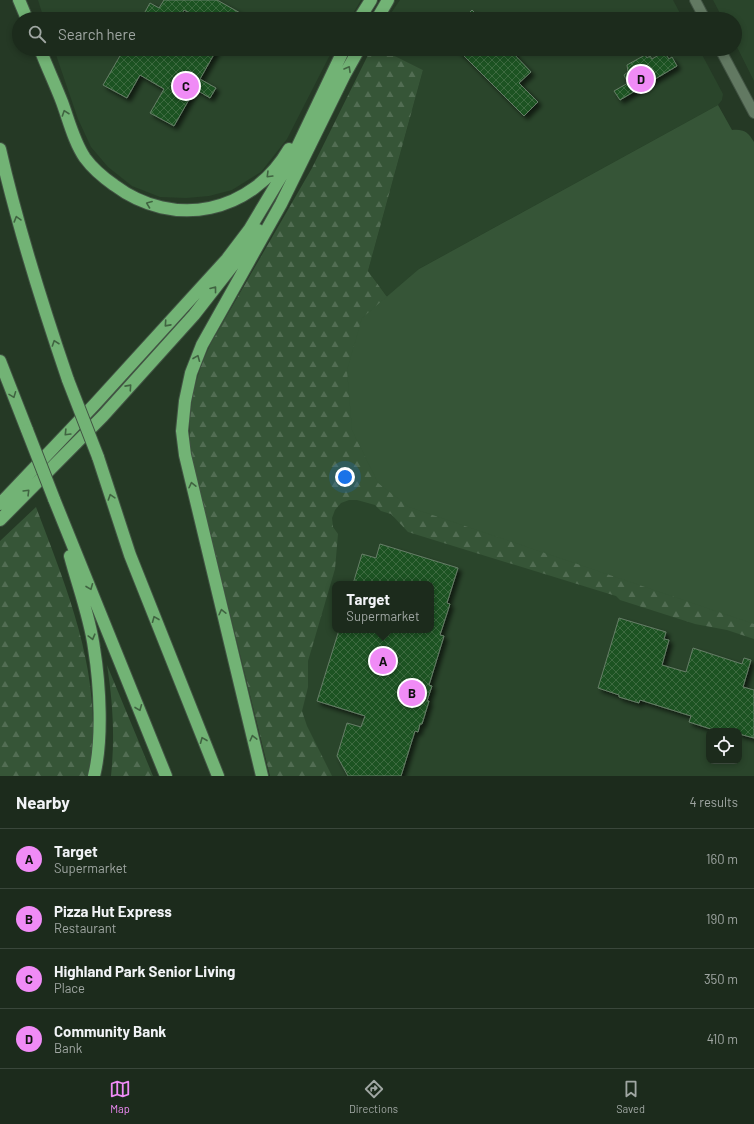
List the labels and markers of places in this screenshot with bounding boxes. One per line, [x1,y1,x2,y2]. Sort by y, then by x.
pin: D [628,64,654,94]
pin: C [173,71,199,101]
pin: A [370,646,396,676]
pin: B [399,678,425,708]

